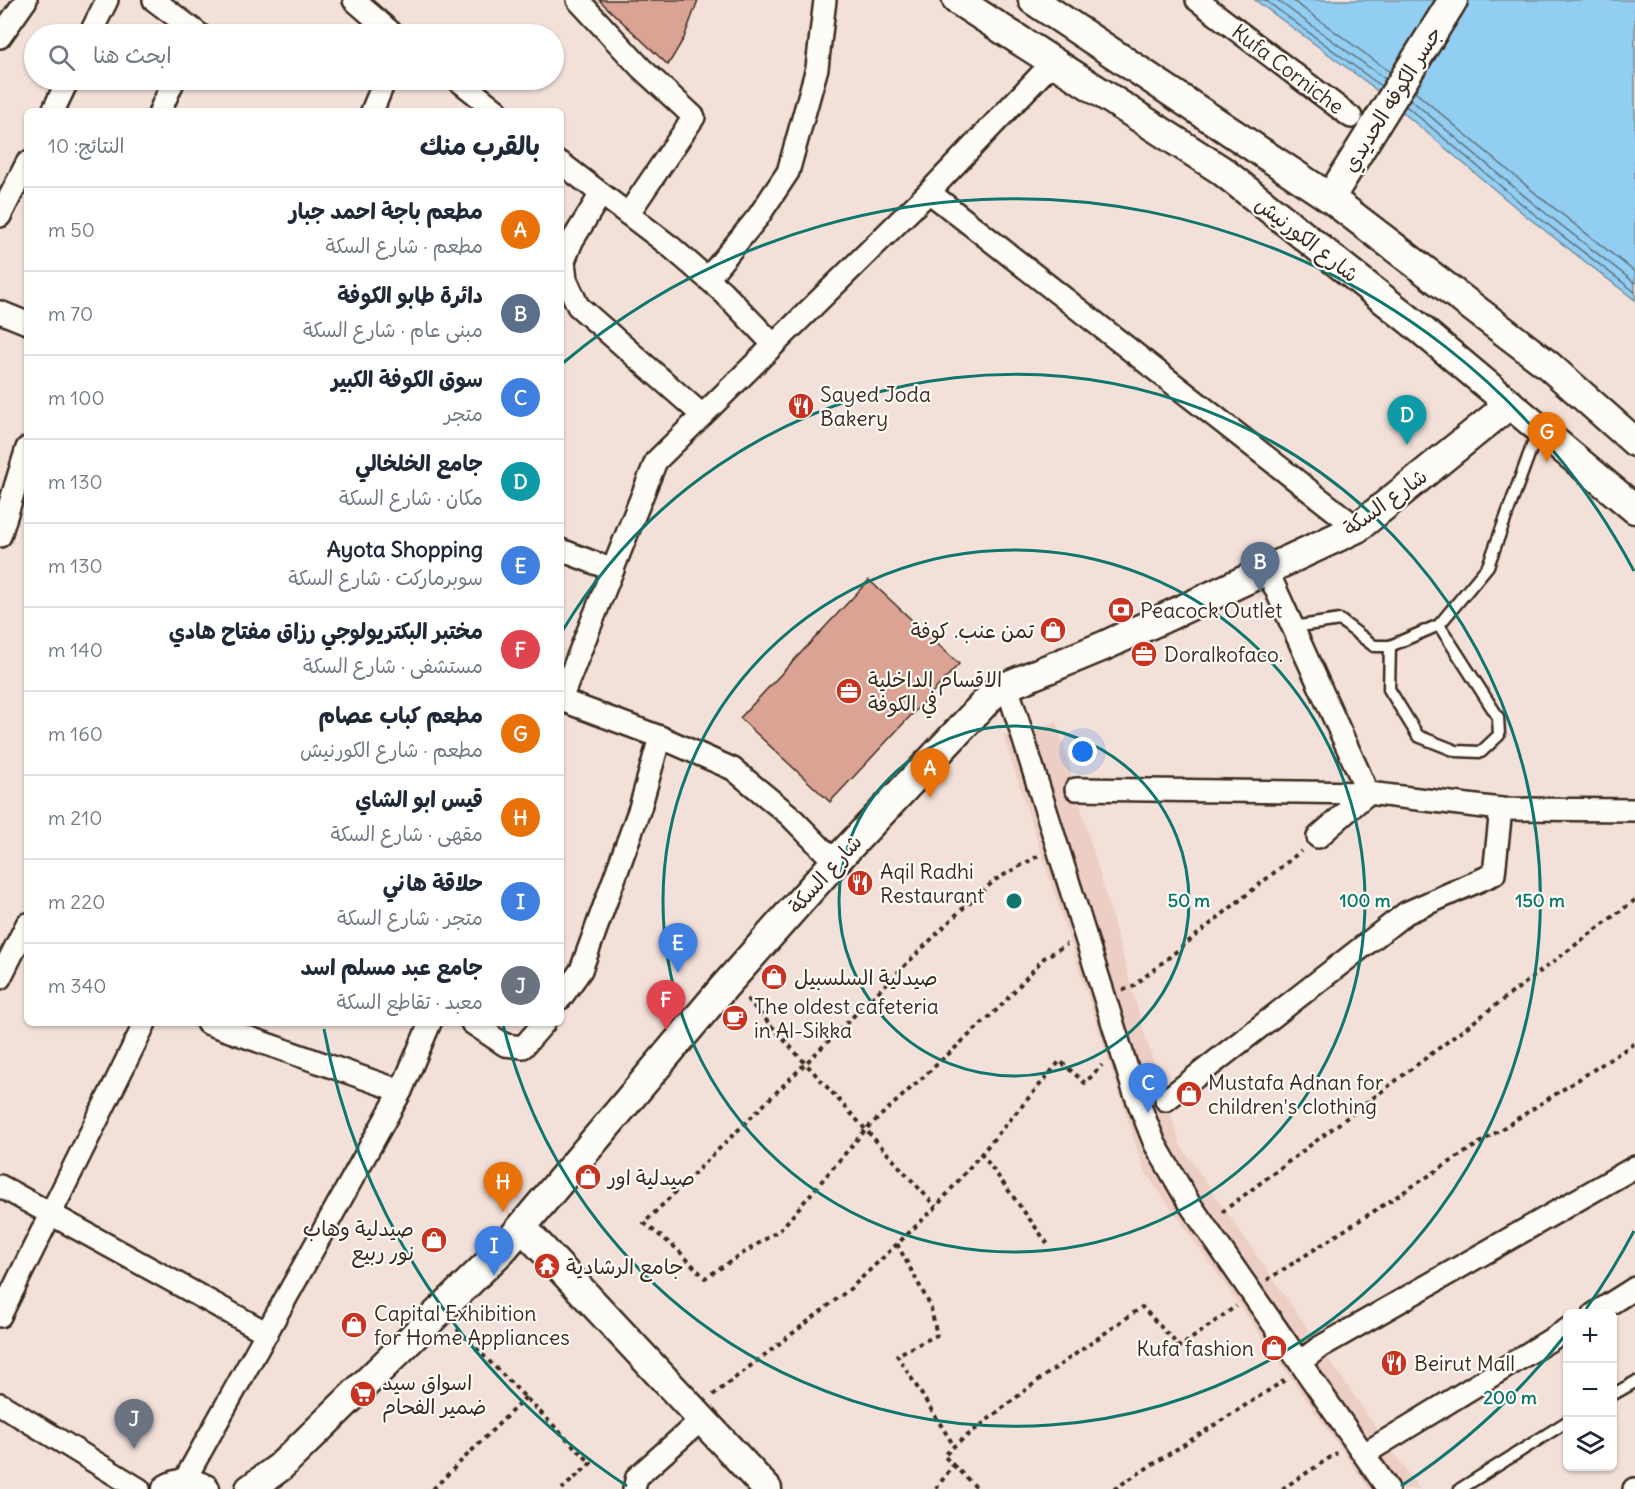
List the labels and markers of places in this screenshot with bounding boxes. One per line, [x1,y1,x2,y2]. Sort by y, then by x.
place label: Sayed Joda Bakery [820,381,931,432]
restaurant icon: Sayed Joda Bakery [786,391,816,421]
pin: D [1388,396,1426,445]
pin: G [1528,412,1566,462]
pin: B [1240,542,1280,592]
bank icon: Peacock Outlet [1106,595,1136,625]
place label: Peacock Outlet [1140,597,1282,624]
shop icon: تمن عنب. كوفة [1038,615,1068,645]
place label: تمن عنب. كوفة [911,617,1035,645]
office icon: Doralkofaco. [1129,639,1159,669]
place label: Doralkofaco. [1164,641,1283,668]
place label: الاقسام الداخلية في الكوفة [868,666,1002,719]
office icon: الاقسام الداخلية في الكوفة [834,676,864,706]
pin: A [910,748,950,798]
place label: Aqil Radhi Restaurant [880,858,984,909]
restaurant icon: Aqil Radhi Restaurant [845,868,875,898]
centre of rings [1004,891,1024,911]
pin: E [658,924,698,973]
shop icon: صيدلية السلسبيل [759,962,789,992]
place label: صيدلية السلسبيل [794,964,938,991]
pin: F [646,980,686,1030]
place label: The oldest cafeteria in Al-Sikka [754,993,939,1044]
cafe icon: The oldest cafeteria in Al-Sikka [720,1003,750,1033]
pin: C [1128,1064,1168,1113]
place label: Mustafa Adnan for children's clothing [1208,1069,1384,1120]
shop icon: Mustafa Adnan for children's clothing [1174,1079,1204,1109]
pin: H [484,1162,522,1212]
shop icon: صيدلية اور [573,1162,603,1192]
place label: صيدلية اور [606,1164,695,1191]
place label: صيدلية وهاب نور ربيع [303,1215,414,1268]
shop icon: صيدلية وهاب نور ربيع [419,1225,449,1255]
pin: I [474,1226,514,1276]
temple icon: جامع الرشادية [532,1251,562,1281]
place label: جامع الرشادية [566,1253,684,1282]
place label: Capital Exhibition for Home Appliances [374,1300,570,1351]
shop icon: Capital Exhibition for Home Appliances [339,1310,369,1340]
shop icon: Kufa fashion [1259,1333,1289,1363]
place label: Kufa fashion [1137,1335,1254,1362]
restaurant icon: Beirut Mall [1379,1348,1409,1378]
place label: Beirut Mall [1414,1350,1515,1377]
place label: اسواق سيد ضمير الفحام [382,1369,487,1423]
supermarket icon: اسواق سيد ضمير الفحام [348,1379,378,1409]
pin: J [114,1400,154,1449]

